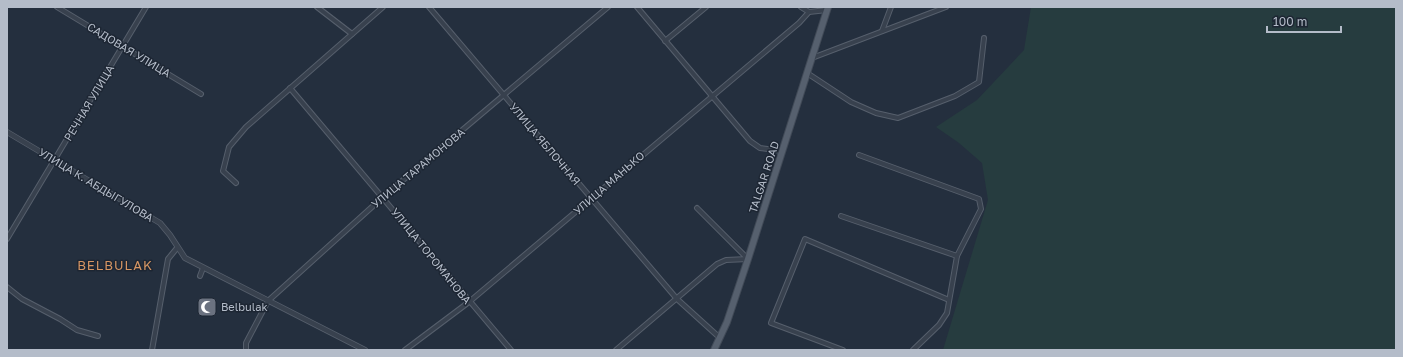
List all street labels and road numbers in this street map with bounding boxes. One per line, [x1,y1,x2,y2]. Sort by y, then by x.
street label: САДОВАЯ УЛИЦА [85,20,174,80]
street label: РЕЧНАЯ УЛИЦА [61,62,117,143]
street label: УЛИЦА ЯБЛОЧНАЯ [507,100,584,187]
street label: УЛИЦА ТАРАМОНОВА [369,124,467,210]
street label: TALGAR ROAD [746,139,781,214]
street label: УЛИЦА К. АБДЫГУЛОВА [36,145,157,224]
street label: УЛИЦА МАНЬКО [571,148,647,217]
street label: УЛИЦА ТОРОМАНОВА [389,205,475,307]

